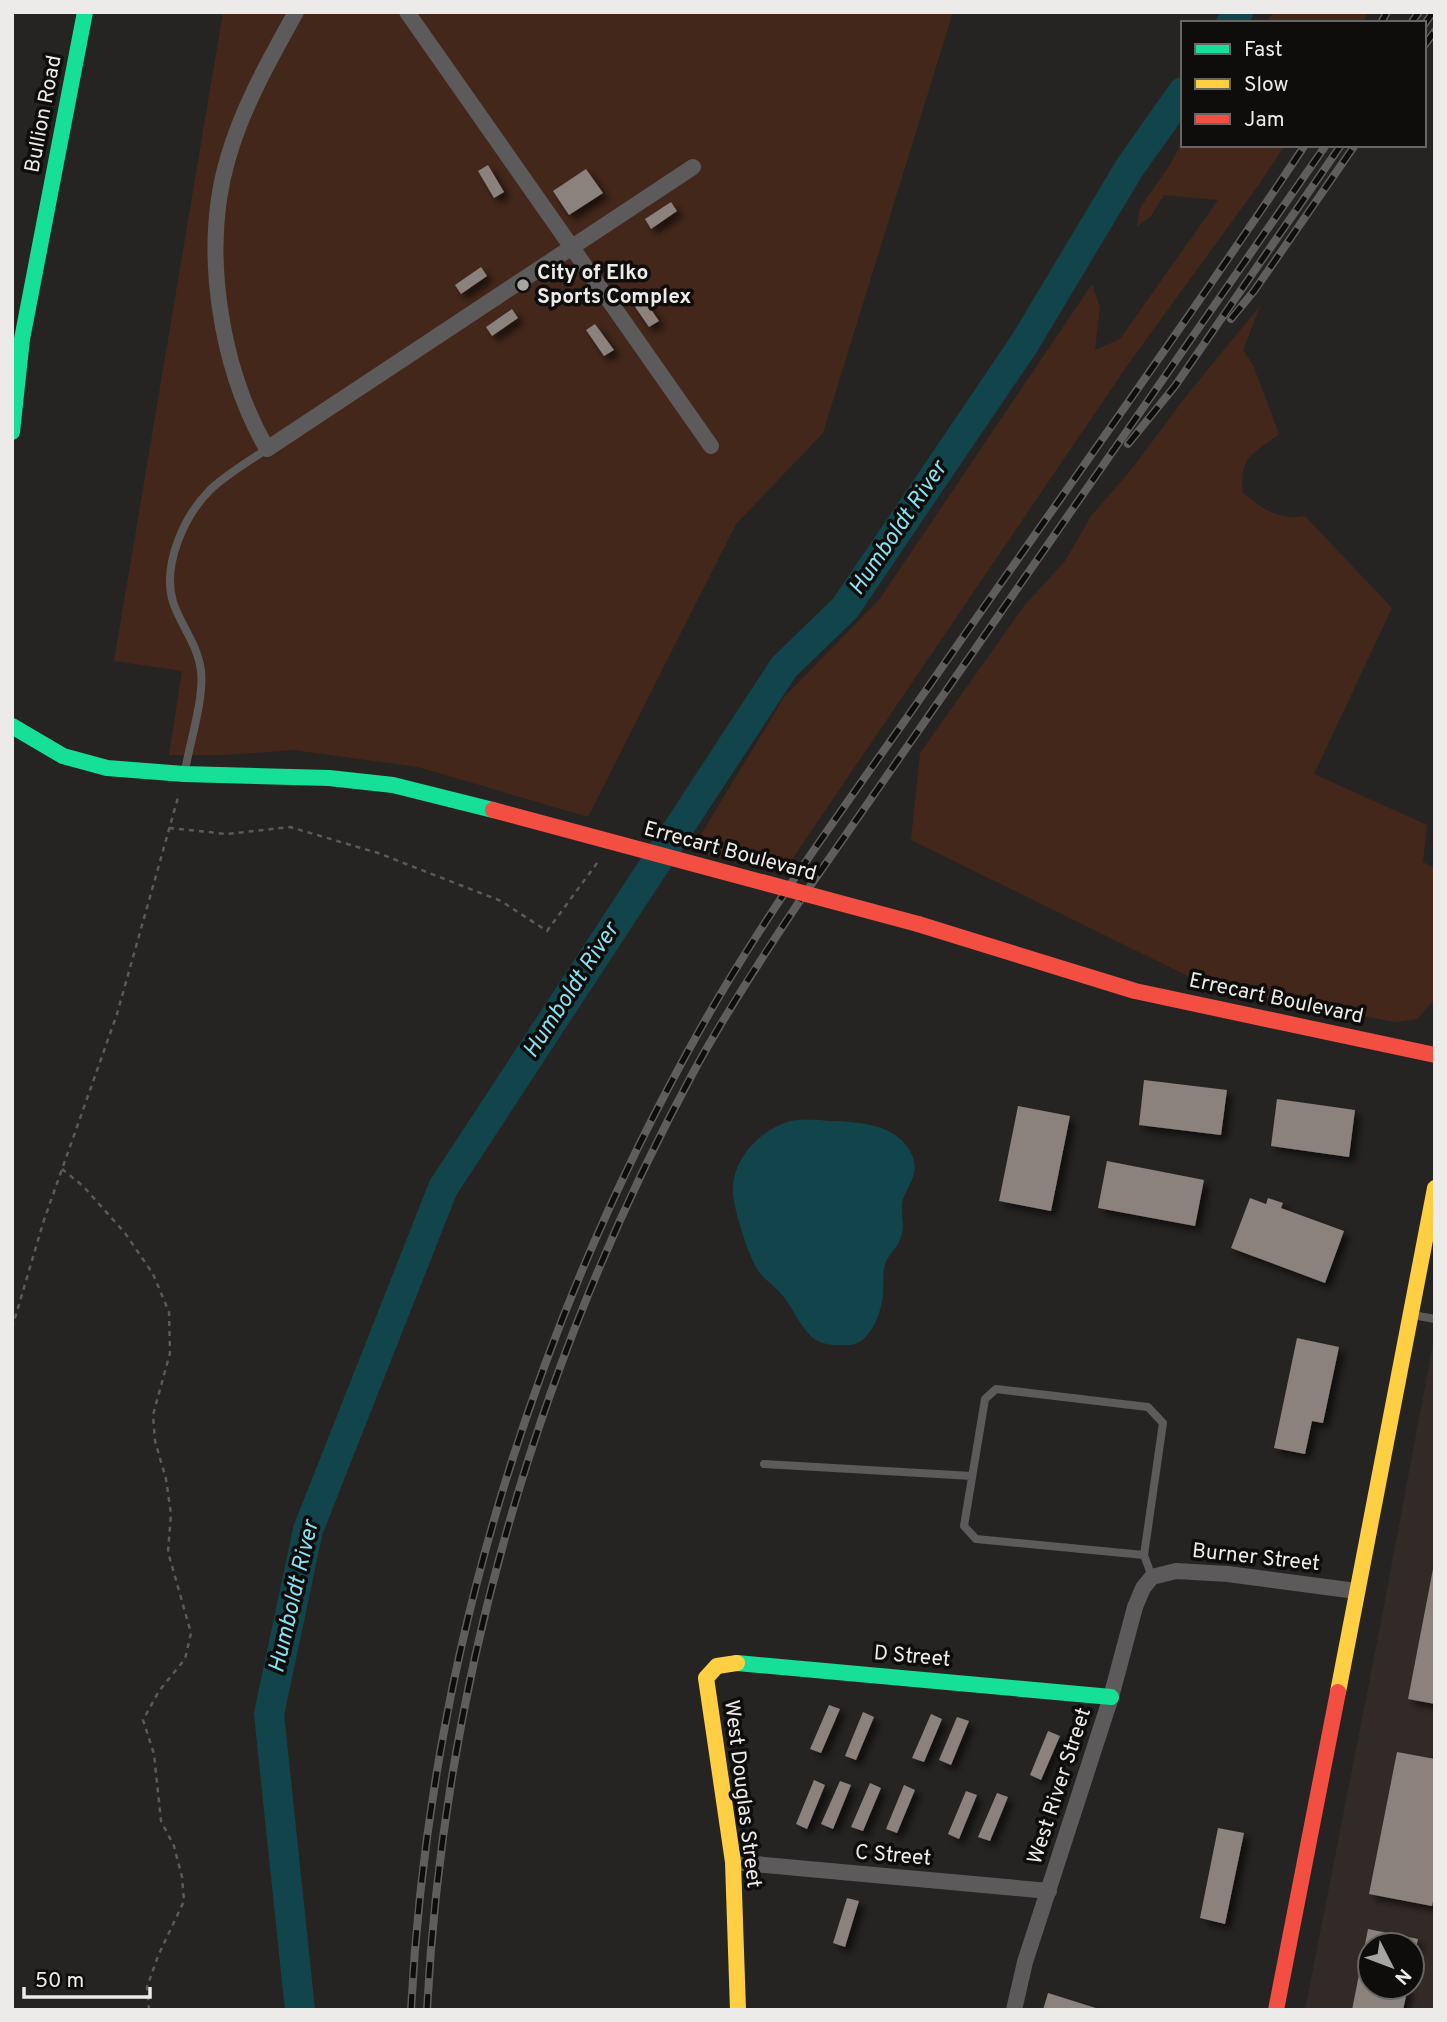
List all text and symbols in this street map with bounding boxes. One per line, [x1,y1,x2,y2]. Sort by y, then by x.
legend [1181,21,1426,147]
text: Fast [1244,37,1283,64]
street label: Bullion Road [19,53,69,175]
text: Slow [1244,72,1289,99]
text: Jam [1244,107,1285,134]
place label: City of Elko Sports Complex [537,260,691,311]
marker: City of Elko Sports Complex [515,277,531,293]
water label: Humboldt River [843,455,956,602]
street label: Errecart Boulevard [641,816,819,888]
water label: Humboldt River [517,916,628,1064]
street label: Errecart Boulevard [1186,967,1366,1031]
water label: Humboldt River [263,1516,327,1676]
street label: Burner Street [1191,1538,1321,1578]
street label: D Street [872,1640,952,1674]
street label: West Douglas Street [717,1698,767,1890]
street label: West River Street [1022,1704,1098,1868]
street label: C Street [854,1839,932,1873]
north arrow [1356,1931,1426,2001]
scale bar [24,1955,150,1999]
text: N [1389,1963,1416,1989]
text: 50 m [35,1968,84,1995]

